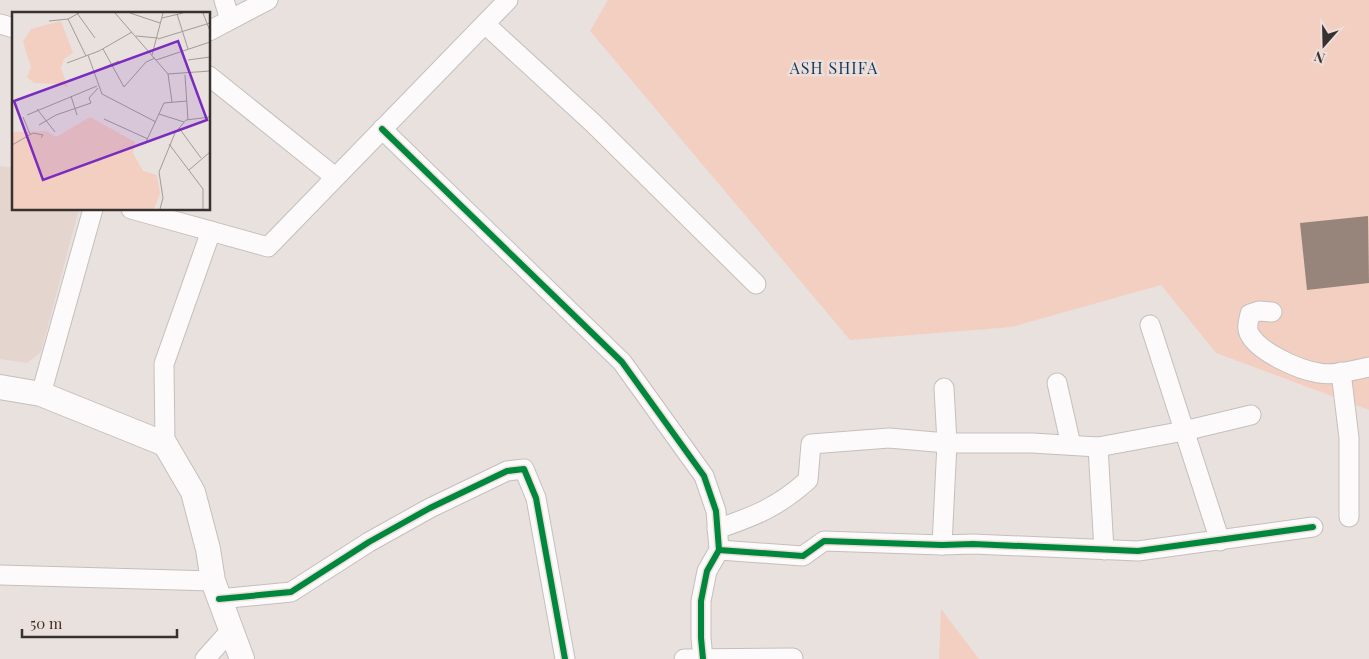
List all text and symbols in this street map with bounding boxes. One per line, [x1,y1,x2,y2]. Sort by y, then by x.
inset map [12,12,210,210]
north arrow [1299,20,1349,70]
text: N [1311,47,1327,68]
district label: ASH SHIFA [789,57,878,78]
scale bar [22,606,178,638]
text: 50 m [30,613,63,633]

